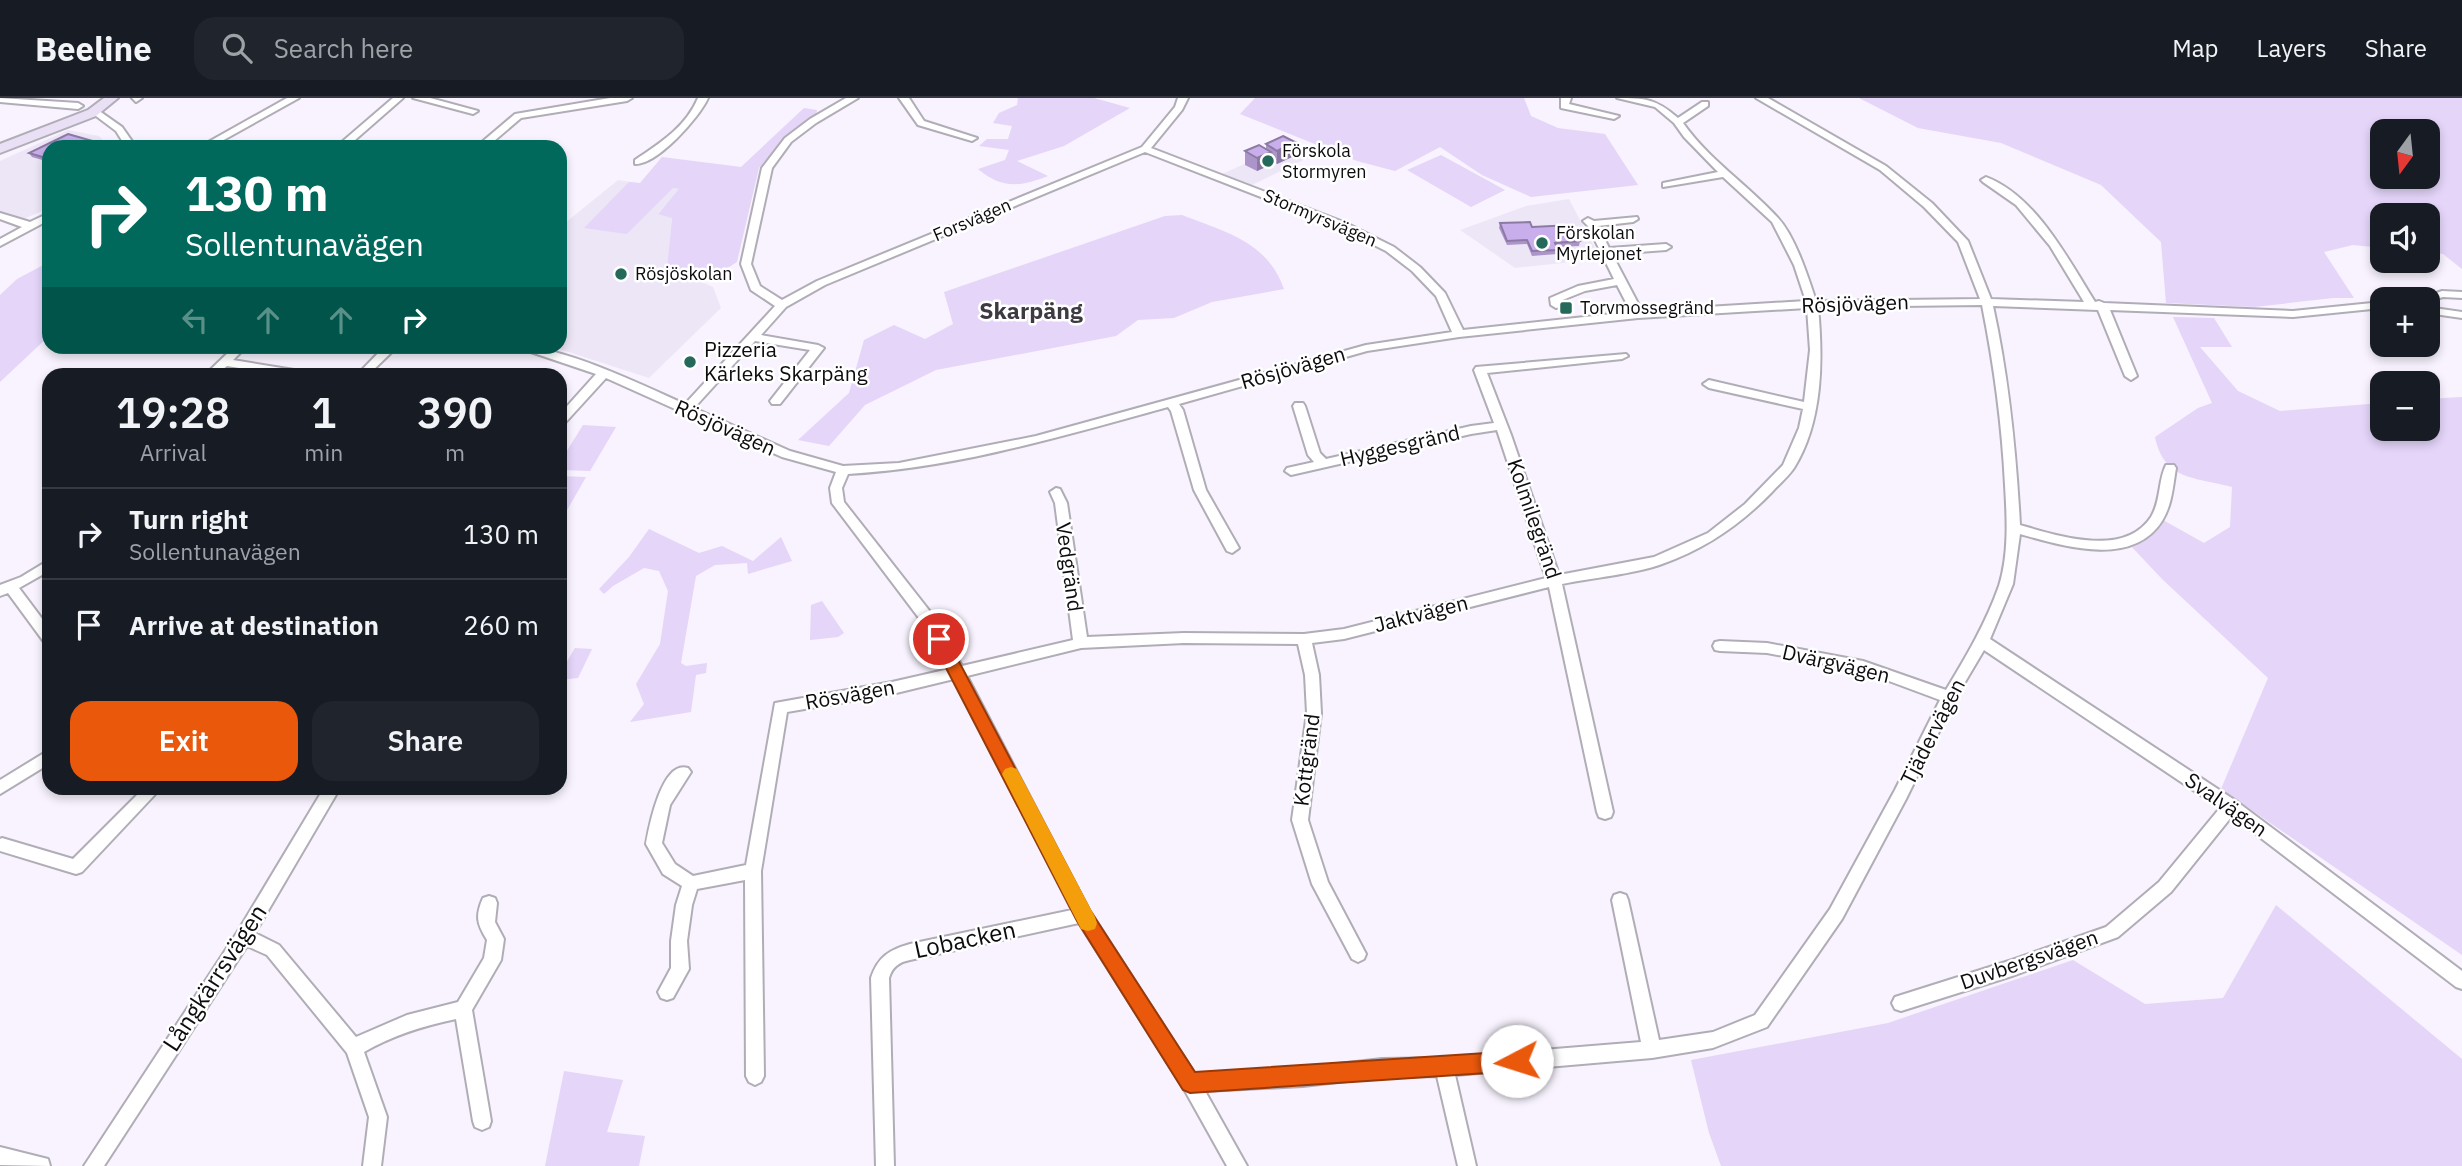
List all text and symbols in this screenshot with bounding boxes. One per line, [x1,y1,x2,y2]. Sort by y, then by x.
search box [194,17,684,80]
text: Beeline [35,27,152,70]
icon: search [218,29,256,67]
text: Search here [274,31,413,65]
text: Map [2172,32,2219,64]
text: Layers [2257,32,2327,64]
text: Share [2365,32,2427,64]
north arrow [2370,119,2440,189]
map controls [2370,119,2440,441]
place label: Förskola Stormyren [1282,139,1367,183]
marker: Förskola Stormyren [1260,153,1276,169]
text: 130 m [185,161,329,224]
icon: right [70,168,161,259]
street label: Stormyrsvägen [1260,183,1380,252]
street label: Forsvägen [929,193,1014,246]
button: sound [2370,203,2440,273]
place label: Förskolan Myrlejonet [1556,221,1642,265]
text: Sollentunavägen [185,223,424,265]
marker: Förskolan Myrlejonet [1534,235,1550,251]
place label: Rösjöskolan [635,262,732,285]
marker: Rösjöskolan [613,266,629,282]
street label: Rösjövägen [1801,287,1909,319]
button: + [2370,287,2440,357]
district label: Skarpäng [979,295,1083,325]
place label: Torvmossegränd [1580,296,1714,319]
marker: Torvmossegränd [1558,300,1574,316]
icon: left [176,301,214,339]
icon: ahead [249,301,287,339]
icon: ahead [322,301,360,339]
icon: right [395,301,433,339]
place label: Pizzeria Kärleks Skarpäng [704,335,868,387]
street label: Rösjövägen [1237,339,1348,395]
marker: Pizzeria Kärleks Skarpäng [682,354,698,370]
button: − [2370,371,2440,441]
text: 19:28 [116,385,230,440]
text: 1 [311,385,336,440]
text: 390 [417,385,493,440]
street label: Rösjövägen [671,392,780,462]
street label: Hyggesgränd [1337,418,1463,472]
text: Arrival [140,437,207,467]
text: min [304,437,343,467]
text: m [445,437,465,467]
street label: Kolmilegränd [1501,455,1569,582]
text: Turn right [129,502,248,536]
icon: right [70,515,108,553]
text: 130 m [463,517,539,551]
street label: Vedgränd [1050,520,1090,613]
text: Sollentunavägen [129,536,301,566]
street label: Jaktvägen [1371,588,1471,638]
icon: arrive [70,606,108,644]
text: Arrive at destination [129,608,379,642]
text: 260 m [463,608,539,642]
pin [909,609,969,669]
icon: arrive [920,620,958,658]
street label: Dvärgvägen [1780,637,1893,689]
street label: Rösvägen [803,672,897,716]
street label: Tjädervägen [1893,674,1971,790]
button: Exit [70,701,298,781]
button: Share [312,701,539,781]
street label: Kottgränd [1286,712,1326,808]
street label: Svalvägen [2180,766,2273,843]
street label: Långkärrsvägen [155,898,274,1057]
street label: Lobacken [911,913,1019,965]
street label: Duvbergsvägen [1956,922,2101,996]
position arrow [1480,1024,1554,1098]

